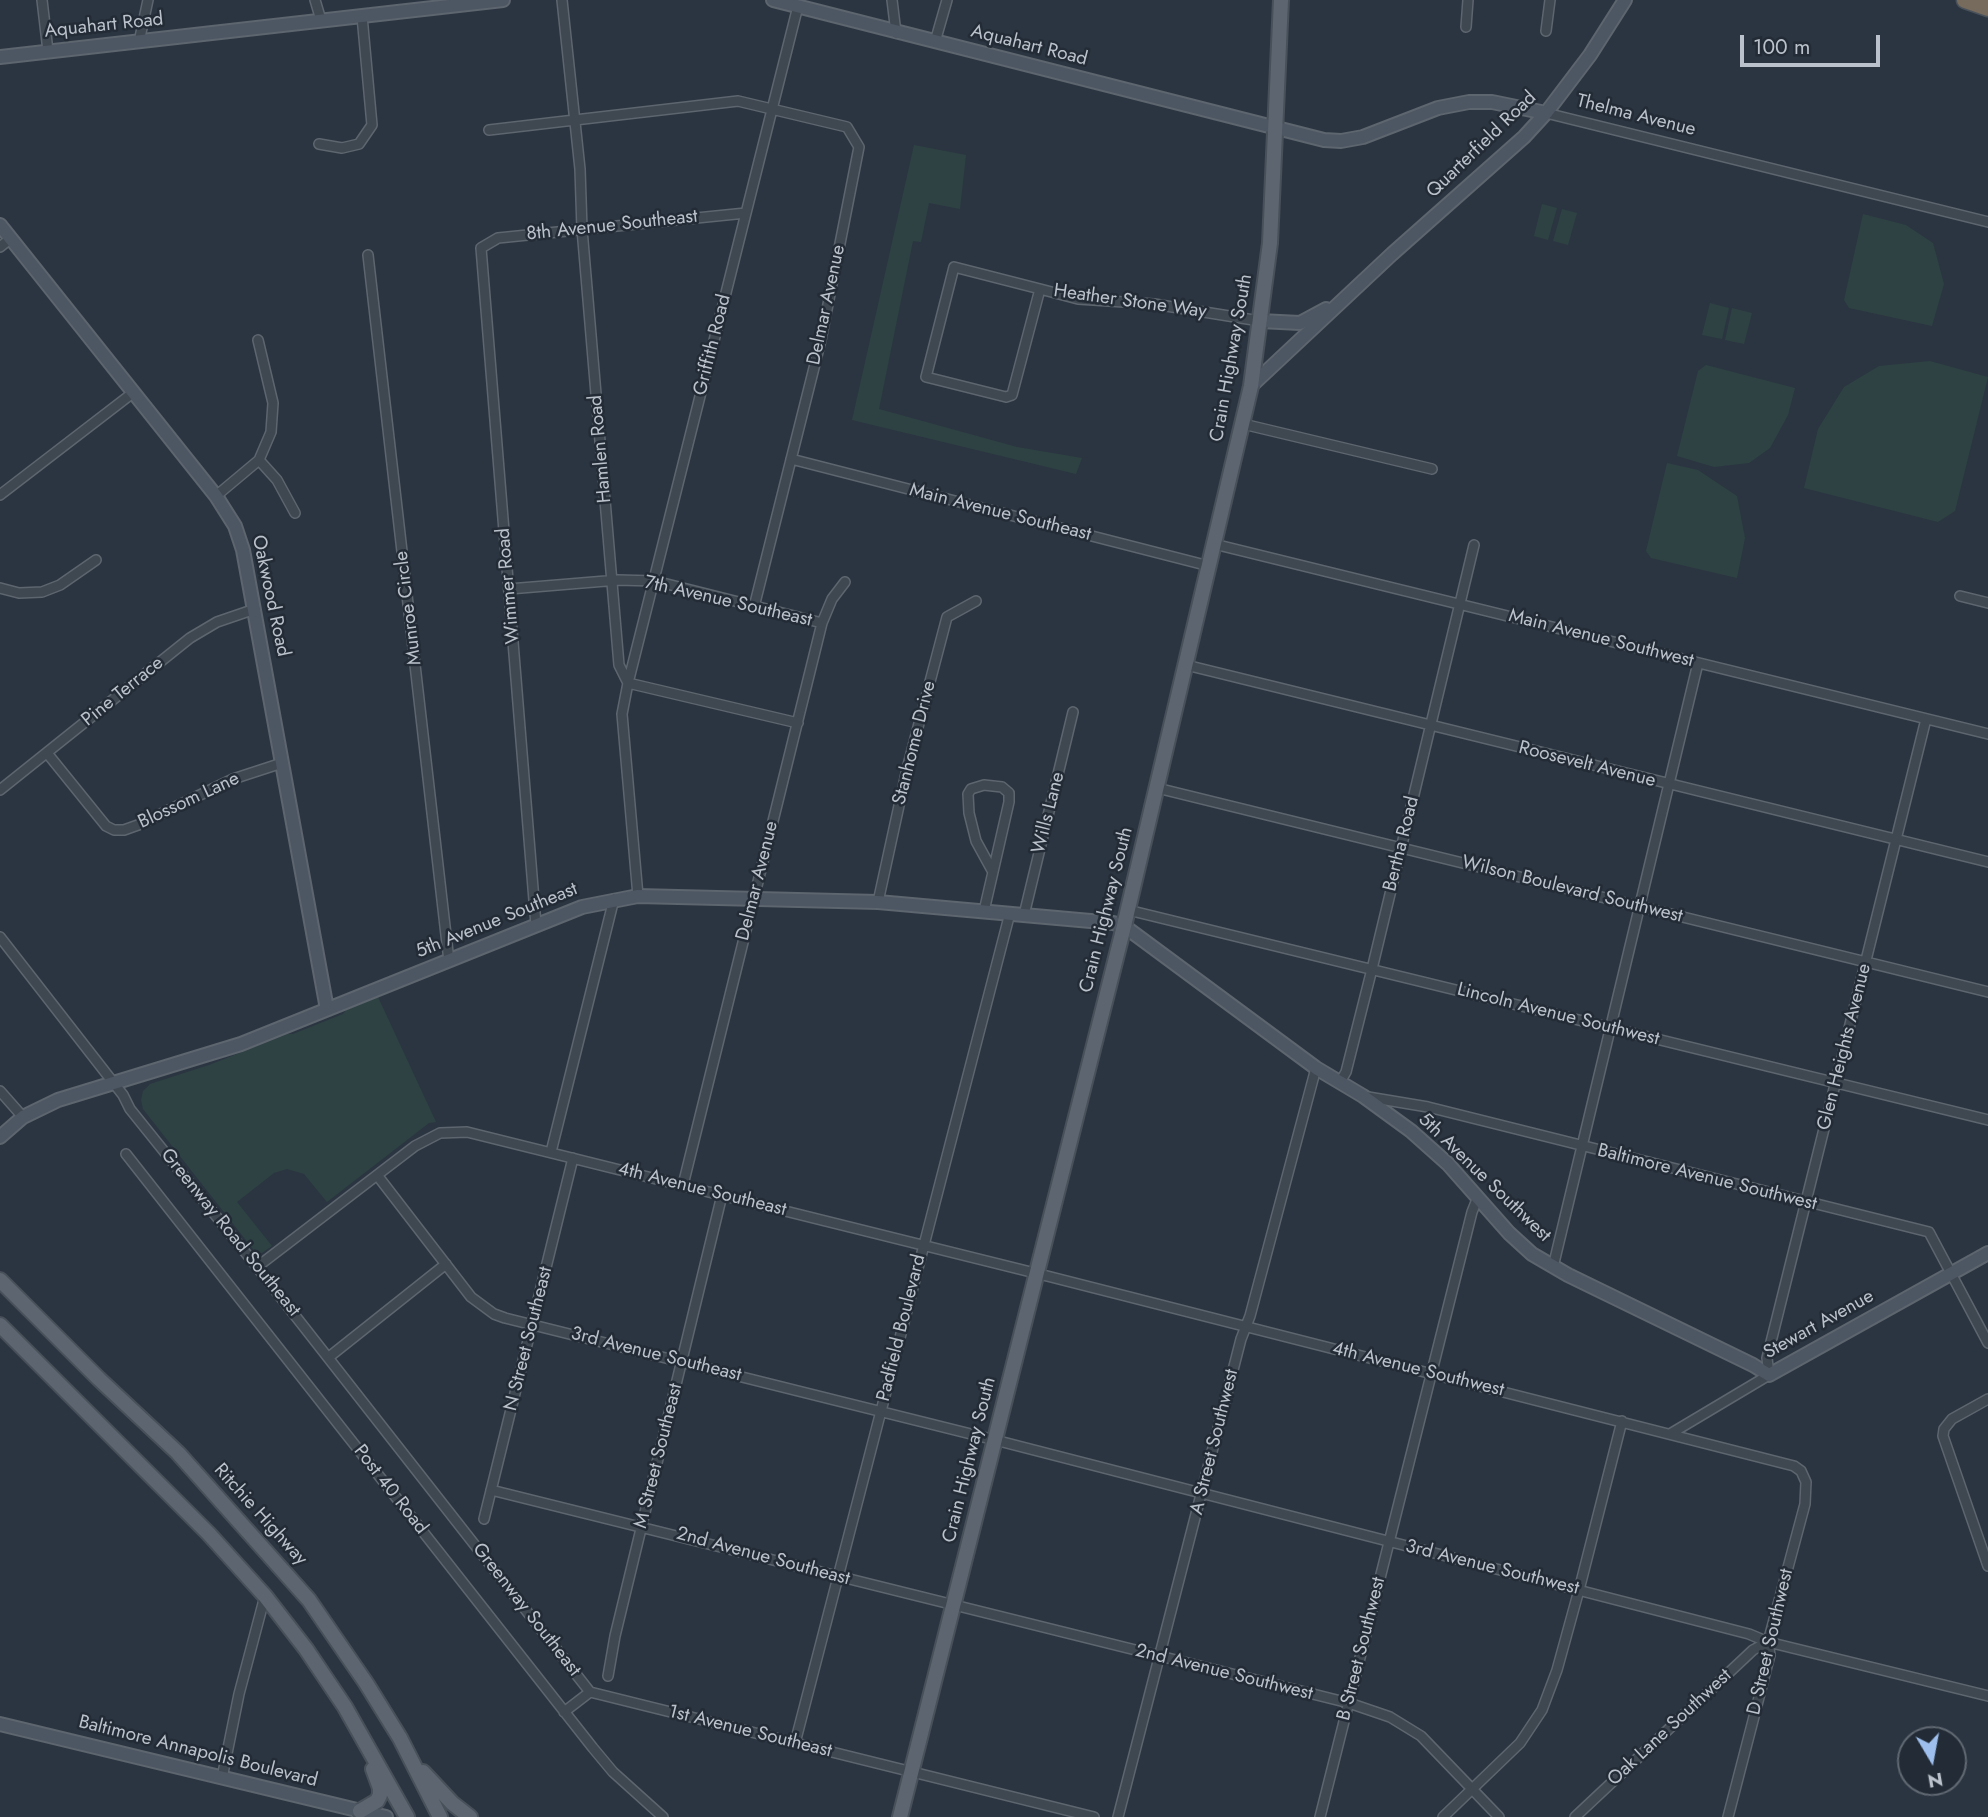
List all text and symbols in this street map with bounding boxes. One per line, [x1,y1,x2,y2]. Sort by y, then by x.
street label: Aquahart Road [43,8,165,44]
street label: Aquahart Road [968,21,1090,71]
scale bar [1743,21,1883,65]
text: 100 m [1753,32,1810,62]
street label: Quarterfield Road [1422,87,1542,203]
street label: Thelma Avenue [1574,90,1698,142]
street label: 8th Avenue Southeast [525,206,699,246]
street label: Delmar Avenue [803,243,851,367]
street label: Crain Highway South [1206,272,1258,444]
street label: Heather Stone Way [1052,280,1208,324]
street label: Griffith Road [689,292,737,398]
street label: Hamlen Road [585,394,617,504]
street label: Main Avenue Southeast [907,479,1093,547]
street label: Wimmer Road [493,527,525,645]
street label: Oakwood Road [246,533,294,659]
street label: Munroe Circle [391,550,427,666]
street label: 7th Avenue Southeast [642,572,814,632]
street label: Main Avenue Southwest [1506,605,1696,673]
street label: Pine Terrace [78,652,168,732]
street label: Stanhome Drive [889,679,941,807]
street label: Roosevelt Avenue [1516,737,1658,793]
street label: Blossom Lane [135,768,243,834]
street label: Wills Lane [1028,770,1070,856]
street label: Bertha Road [1379,794,1425,894]
street label: Delmar Avenue [732,819,784,943]
street label: Crain Highway South [1075,825,1139,995]
street label: Wilson Boulevard Southwest [1459,851,1685,929]
street label: 5th Avenue Southeast [413,878,581,964]
street label: Glen Heights Avenue [1813,961,1877,1133]
street label: Lincoln Avenue Southwest [1454,979,1662,1051]
street label: 5th Avenue Southwest [1413,1109,1555,1247]
street label: Baltimore Avenue Southwest [1595,1140,1819,1216]
street label: Greenway Road Southeast [155,1144,305,1322]
street label: 4th Avenue Southeast [615,1158,789,1222]
street label: Padfield Boulevard [873,1252,931,1404]
street label: N Street Southeast [500,1264,558,1414]
street label: Stewart Avenue [1760,1285,1878,1365]
street label: 3rd Avenue Southeast [568,1323,744,1387]
street label: 4th Avenue Southwest [1330,1338,1506,1402]
street label: A Street Southwest [1186,1367,1244,1517]
street label: Crain Highway South [938,1375,1002,1545]
street label: M Street Southeast [630,1381,688,1531]
street label: Post 40 Road [348,1441,432,1539]
street label: Ritchie Highway [208,1459,312,1571]
street label: 2nd Avenue Southeast [674,1523,852,1591]
street label: 3rd Avenue Southwest [1403,1535,1581,1601]
street label: Greenway Southeast [467,1539,585,1681]
street label: D Street Southwest [1743,1567,1799,1717]
street label: B Street Southwest [1333,1575,1391,1723]
street label: 2nd Avenue Southwest [1133,1640,1315,1706]
street label: Oak Lane Southwest [1603,1665,1737,1791]
street label: 1st Avenue Southeast [666,1701,834,1763]
street label: Baltimore Annapolis Boulevard [76,1711,320,1793]
north arrow [1897,1726,1967,1796]
text: N [1926,1766,1945,1795]

